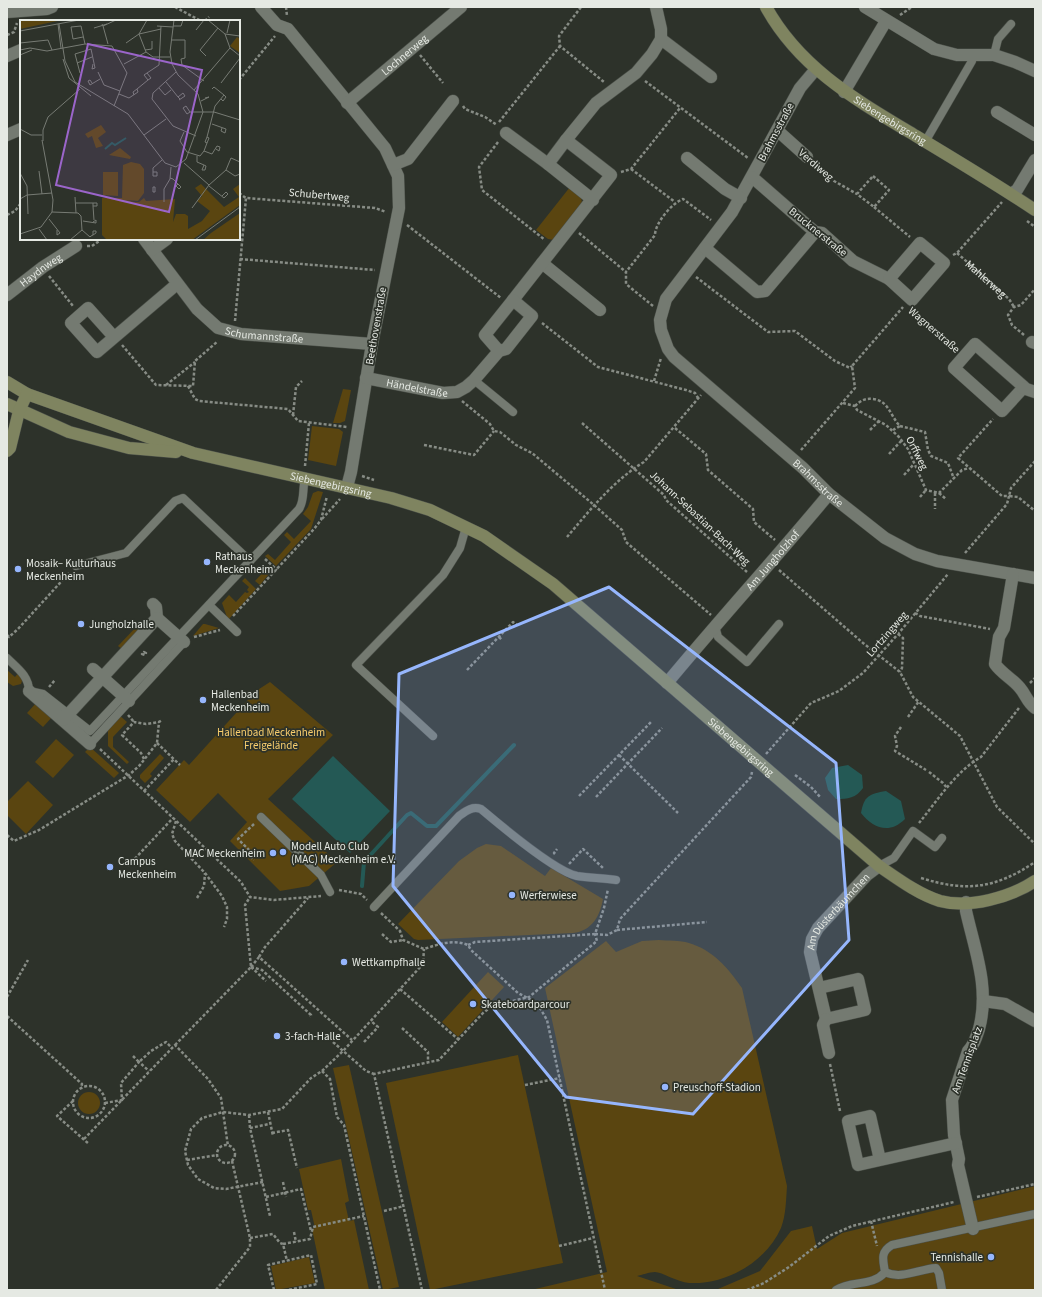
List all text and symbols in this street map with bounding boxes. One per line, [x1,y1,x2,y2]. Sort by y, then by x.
inset map [20,20,240,240]
street label: Lochnerweg [378,30,431,79]
street label: Siebengebirgsring [851,92,930,148]
street label: Brahmsstraße [754,100,798,164]
street label: Verdiweg [795,145,837,185]
street label: Schubertweg [288,185,350,205]
street label: Brucknerstraße [786,204,851,261]
street label: Haydnweg [16,249,65,290]
street label: Mahlerweg [962,256,1010,302]
street label: Beethovenstraße [362,286,390,366]
street label: Wagnerstraße [905,303,963,357]
street label: Schumannstraße [223,323,304,346]
street label: Händelstraße [385,375,449,401]
street label: Orffweg [902,433,932,473]
street label: Brahmsstraße [790,455,847,510]
street label: Johann-Sebastian-Bach-Weg [646,467,754,569]
street label: Siebengebirgsring [289,468,374,501]
street label: Am Jungholzhof [742,526,803,593]
place label: Rathaus Meckenheim [215,549,273,577]
place label: Mosaik– Kulturhaus Meckenheim [26,556,116,584]
marker: Rathaus Meckenheim [202,557,212,567]
marker: Mosaik– Kulturhaus Meckenheim [13,564,23,574]
street label: Lortzingweg [863,607,911,660]
place label: Jungholzhalle [89,617,154,632]
marker: Jungholzhalle [76,619,86,629]
place label: Hallenbad Meckenheim [211,687,269,715]
marker: Hallenbad Meckenheim [198,695,208,705]
street label: Siebengebirgsring [705,714,778,780]
park label: Hallenbad Meckenheim Freigelände [217,725,325,753]
place label: Modell Auto Club (MAC) Meckenheim e.V. [291,839,396,867]
place label: MAC Meckenheim [184,846,265,861]
marker: Modell Auto Club (MAC) Meckenheim e.V. [278,847,288,857]
marker: MAC Meckenheim [268,848,278,858]
place label: Campus Meckenheim [118,854,176,882]
marker: Campus Meckenheim [105,862,115,872]
street label: Am Düsterbäumchen [803,869,873,951]
place label: Werferwiese [520,888,577,903]
marker: Werferwiese [507,890,517,900]
place label: Wettkampfhalle [352,955,426,970]
marker: Wettkampfhalle [339,957,349,967]
place label: Skateboardparcour [481,997,570,1012]
marker: Skateboardparcour [468,999,478,1009]
street label: Am Tennisplatz [948,1024,986,1095]
place label: 3-fach-Halle [285,1029,341,1044]
marker: 3-fach-Halle [272,1031,282,1041]
place label: Preuschoff-Stadion [673,1080,761,1095]
marker: Preuschoff-Stadion [660,1082,670,1092]
place label: Tennishalle [930,1250,984,1265]
marker: Tennishalle [986,1252,996,1262]

